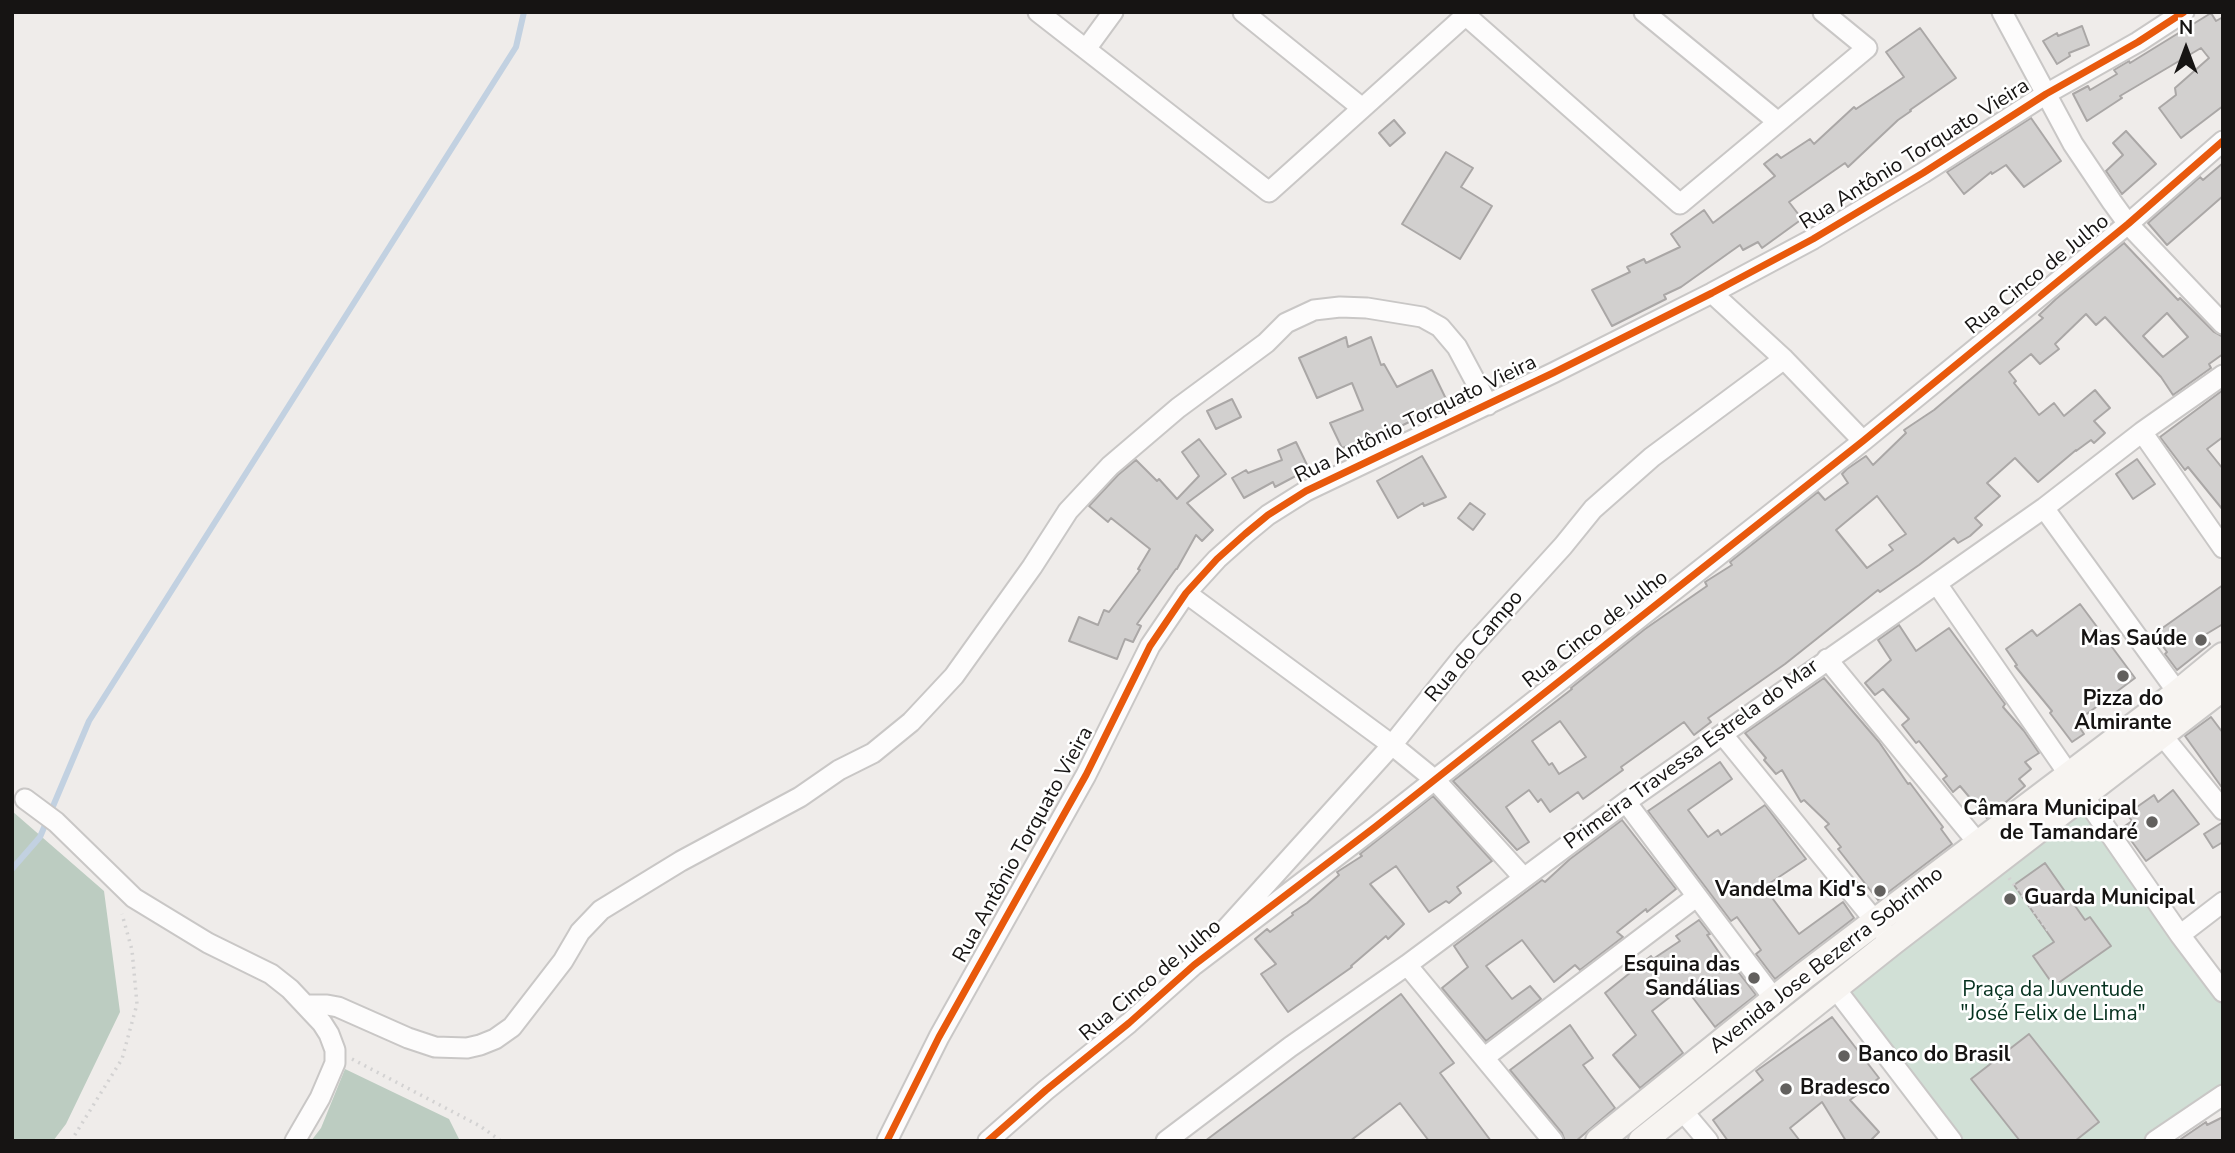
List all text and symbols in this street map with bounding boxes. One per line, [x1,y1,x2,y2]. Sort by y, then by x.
north arrow [2151,14,2221,84]
text: N [2179,15,2193,41]
street label: Rua Antônio Torquato Vieira [1796,74,2034,236]
street label: Rua Cinco de Julho [1961,209,2115,341]
street label: Rua Antônio Torquato Vieira [1291,350,1541,490]
street label: Rua Cinco de Julho [1518,566,1674,694]
street label: Rua do Campo [1421,586,1529,708]
place label: Mas Saúde [2080,627,2187,653]
marker: Mas Saúde [2193,632,2209,648]
street label: Primeira Travessa Estrela do Mar [1560,654,1824,856]
marker: Pizza do Almirante [2115,668,2131,684]
place label: Pizza do Almirante [2074,687,2172,737]
street label: Rua Antônio Torquato Vieira [949,723,1099,967]
place label: Câmara Municipal de Tamandaré [1963,797,2138,847]
marker: Câmara Municipal de Tamandaré [2144,814,2160,830]
street label: Avenida Jose Bezerra Sobrinho [1705,862,1949,1060]
place label: Vandelma Kid's [1715,878,1866,904]
marker: Vandelma Kid's [1872,883,1888,899]
place label: Guarda Municipal [2024,886,2195,912]
marker: Guarda Municipal [2002,891,2018,907]
street label: Rua Cinco de Julho [1075,914,1227,1048]
place label: Esquina das Sandálias [1623,953,1740,1003]
marker: Esquina das Sandálias [1746,970,1762,986]
park label: Praça da Juventude "José Felix de Lima" [1960,978,2146,1028]
place label: Banco do Brasil [1858,1043,2010,1069]
marker: Banco do Brasil [1836,1048,1852,1064]
place label: Bradesco [1800,1076,1890,1102]
marker: Bradesco [1778,1081,1794,1097]

